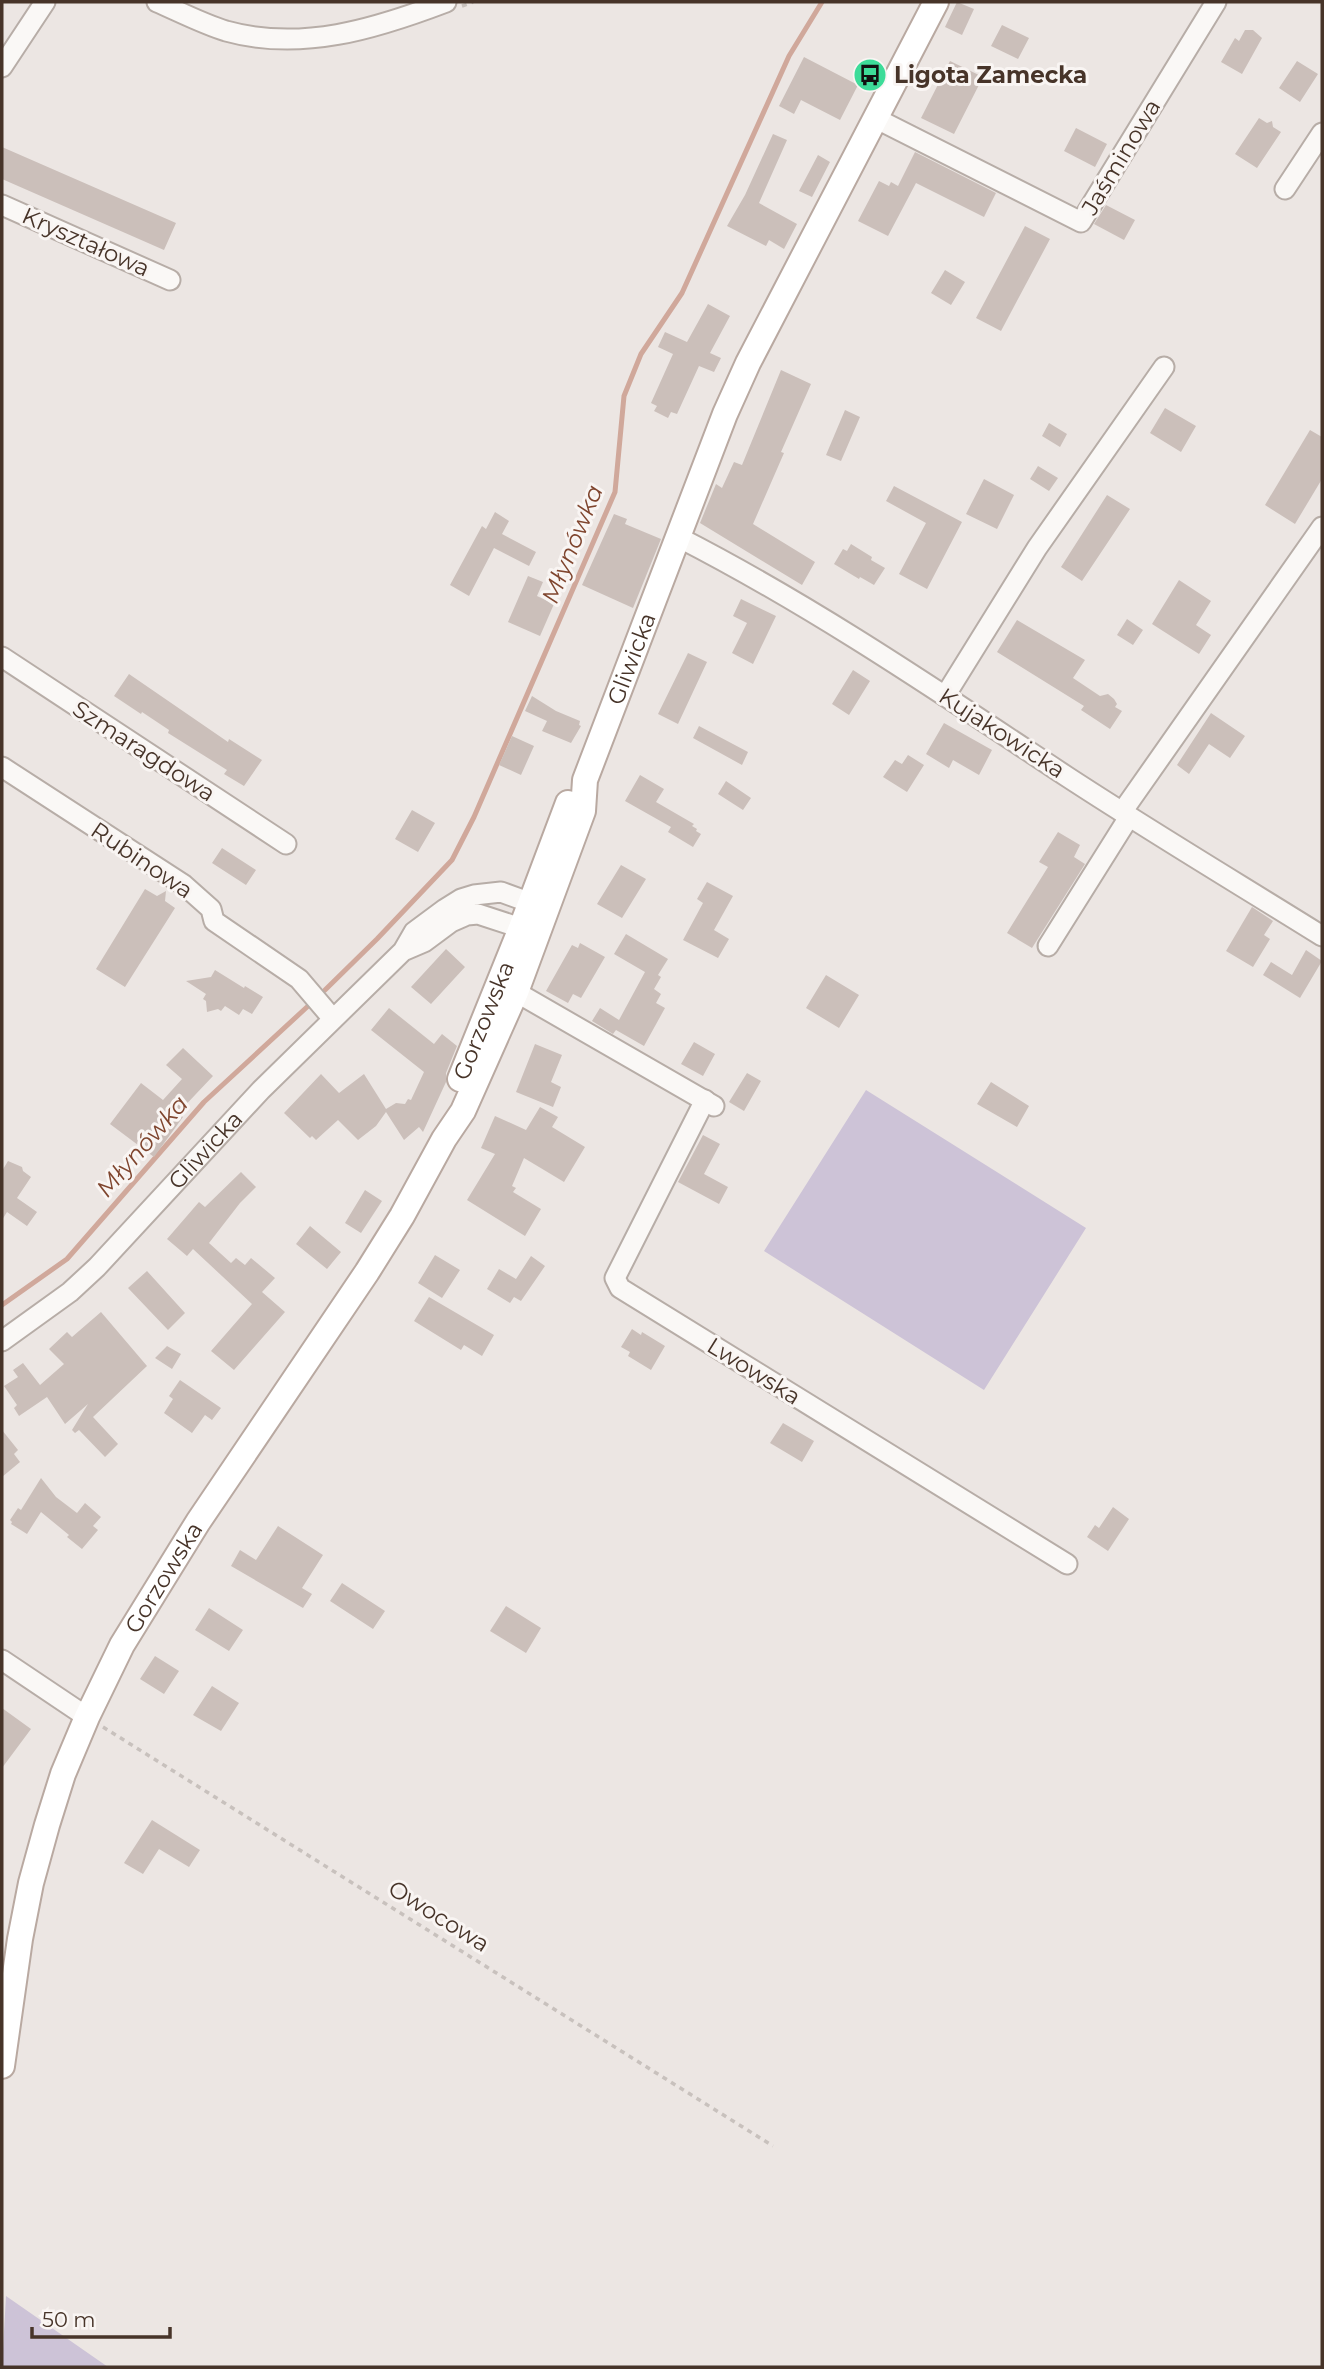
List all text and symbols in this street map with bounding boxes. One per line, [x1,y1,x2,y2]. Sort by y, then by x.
bus stop icon: Ligota Zamecka [851,56,889,94]
place label: Ligota Zamecka [894,61,1087,89]
street label: Jaśminowa [1075,94,1166,221]
street label: Kryształowa [18,201,154,283]
water label: Młynówka [535,481,609,607]
street label: Gliwicka [601,609,662,709]
street label: Kujakowicka [934,682,1070,784]
street label: Szmaragdowa [67,694,221,808]
street label: Rubinowa [86,816,198,904]
street label: Gorzowska [447,957,520,1084]
water label: Młynówka [90,1089,194,1203]
street label: Gliwicka [162,1105,248,1195]
street label: Lwowska [702,1331,806,1411]
street label: Gorzowska [119,1517,208,1638]
street label: Owocowa [383,1874,495,1958]
scale bar [32,2296,170,2340]
text: 50 m [42,2307,96,2332]

